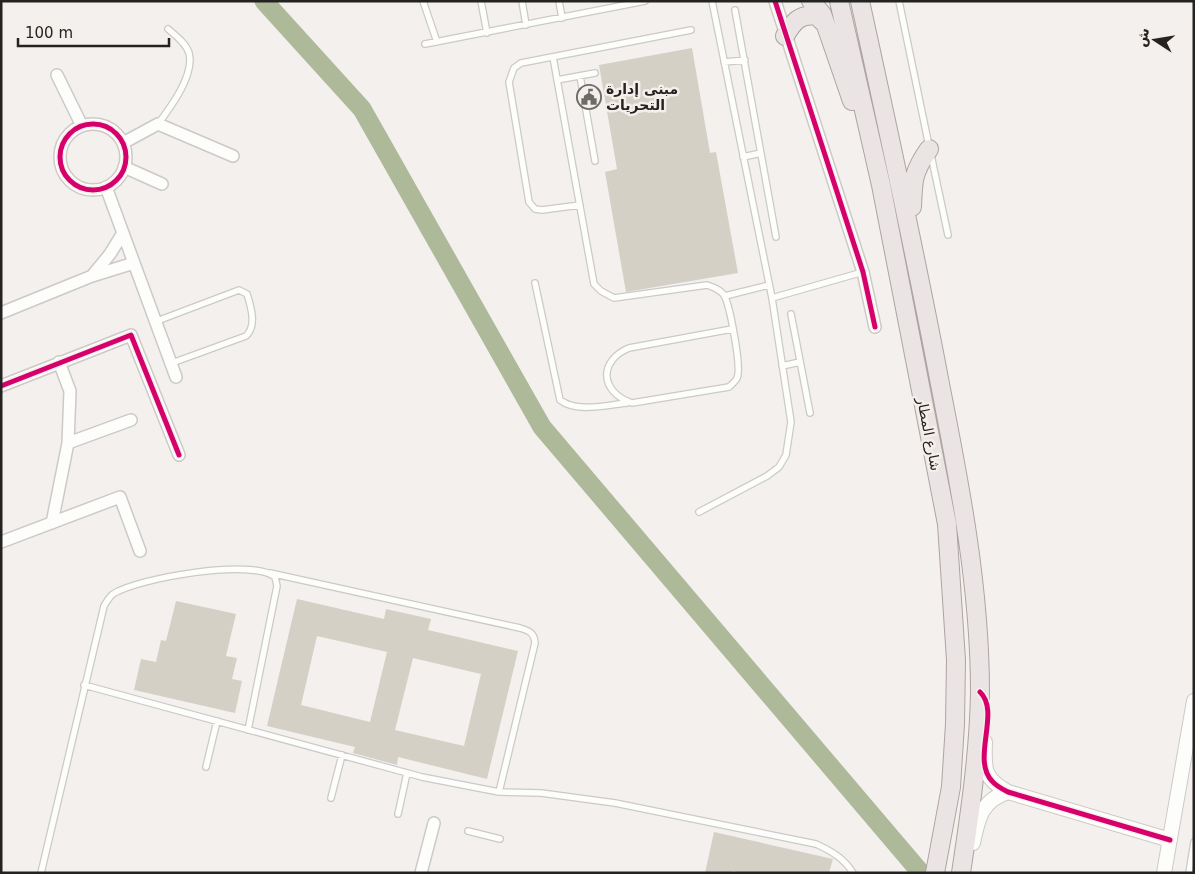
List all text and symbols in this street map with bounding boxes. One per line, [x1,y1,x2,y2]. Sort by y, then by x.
scale bar [18,15,169,47]
north arrow [1130,15,1180,65]
text: 100 m [25,24,73,42]
text: ش [1132,26,1152,48]
place label: مبنى إدارة التحريات [606,81,678,114]
public building icon: مبنى إدارة التحريات [576,84,602,110]
street label: شارع المطار [913,395,944,472]

